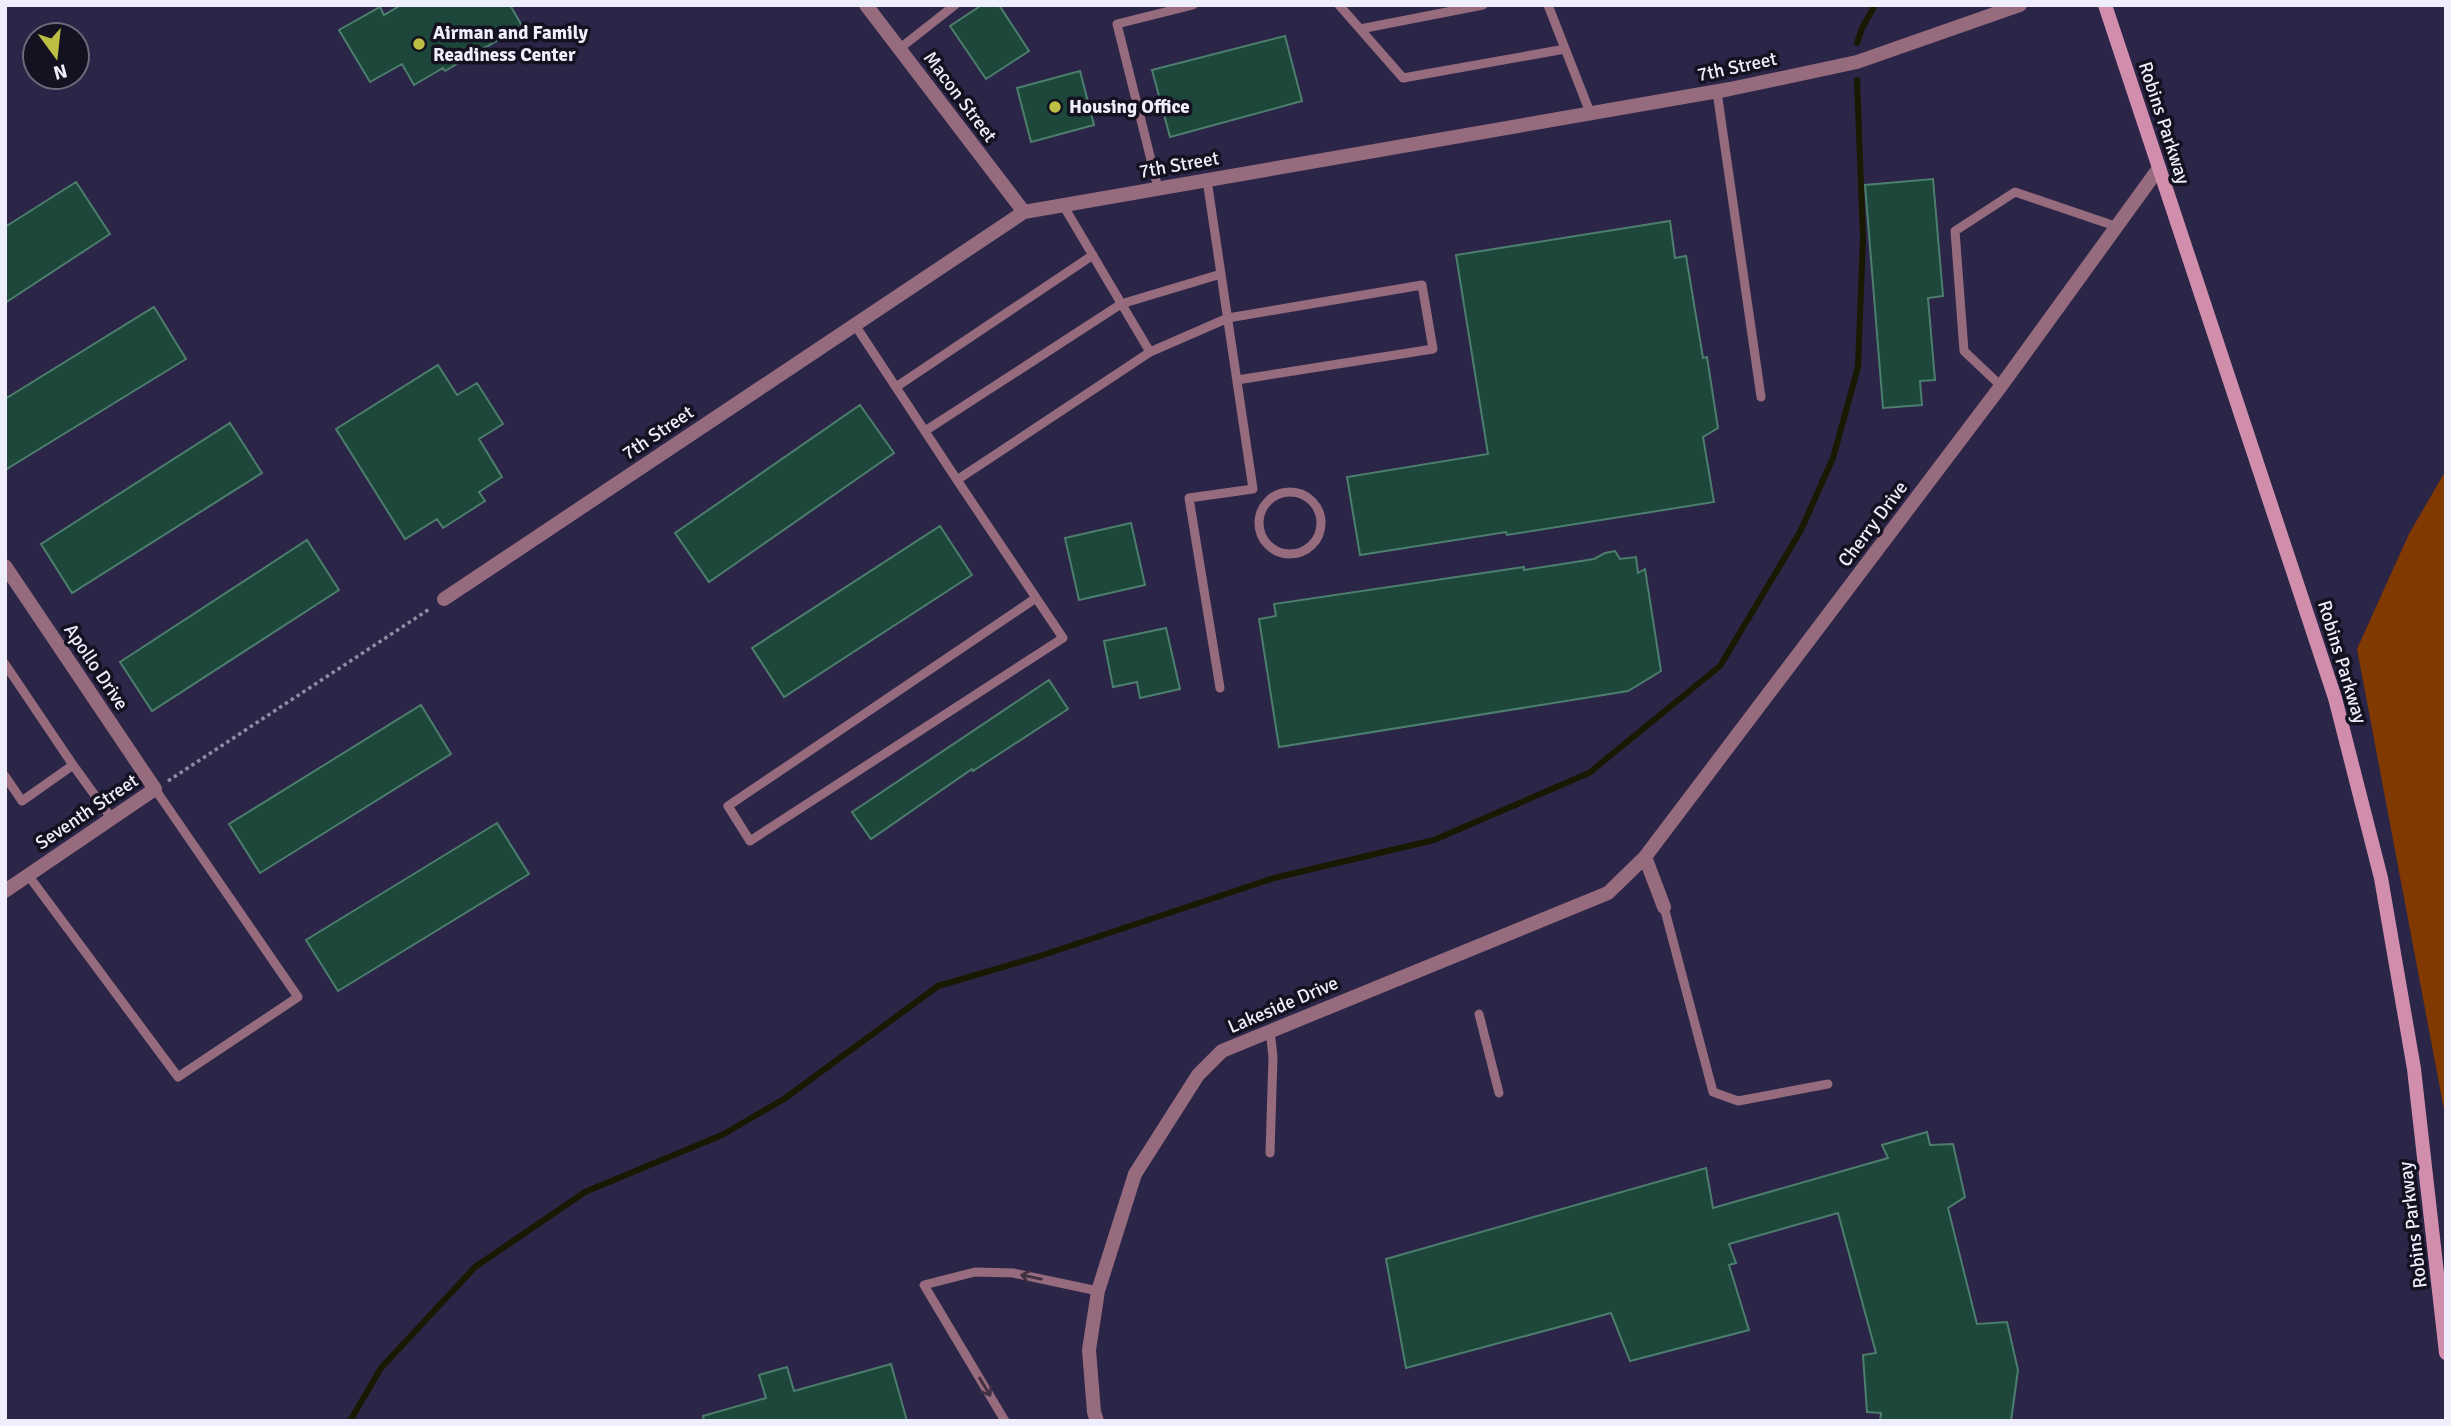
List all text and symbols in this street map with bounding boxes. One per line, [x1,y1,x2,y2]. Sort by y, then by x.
north arrow [21,21,91,91]
place label: Airman and Family Readiness Center [433,21,588,67]
marker: Airman and Family Readiness Center [411,36,427,52]
street label: Macon Street [918,47,1002,147]
street label: 7th Street [1695,47,1779,87]
text: N [51,58,70,85]
street label: Robins Parkway [2133,59,2195,187]
place label: Housing Office [1069,95,1190,119]
marker: Housing Office [1047,99,1063,115]
street label: 7th Street [1137,146,1221,184]
street label: 7th Street [618,400,699,466]
street label: Cherry Drive [1833,476,1913,572]
street label: Robins Parkway [2312,598,2372,727]
street label: Apollo Drive [58,619,134,715]
street label: Seventh Street [31,769,143,855]
street label: Lakeside Drive [1224,971,1342,1039]
street label: Robins Parkway [2393,1160,2433,1290]
one-way arrow [1020,1270,1043,1284]
one-way arrow [978,1376,992,1396]

